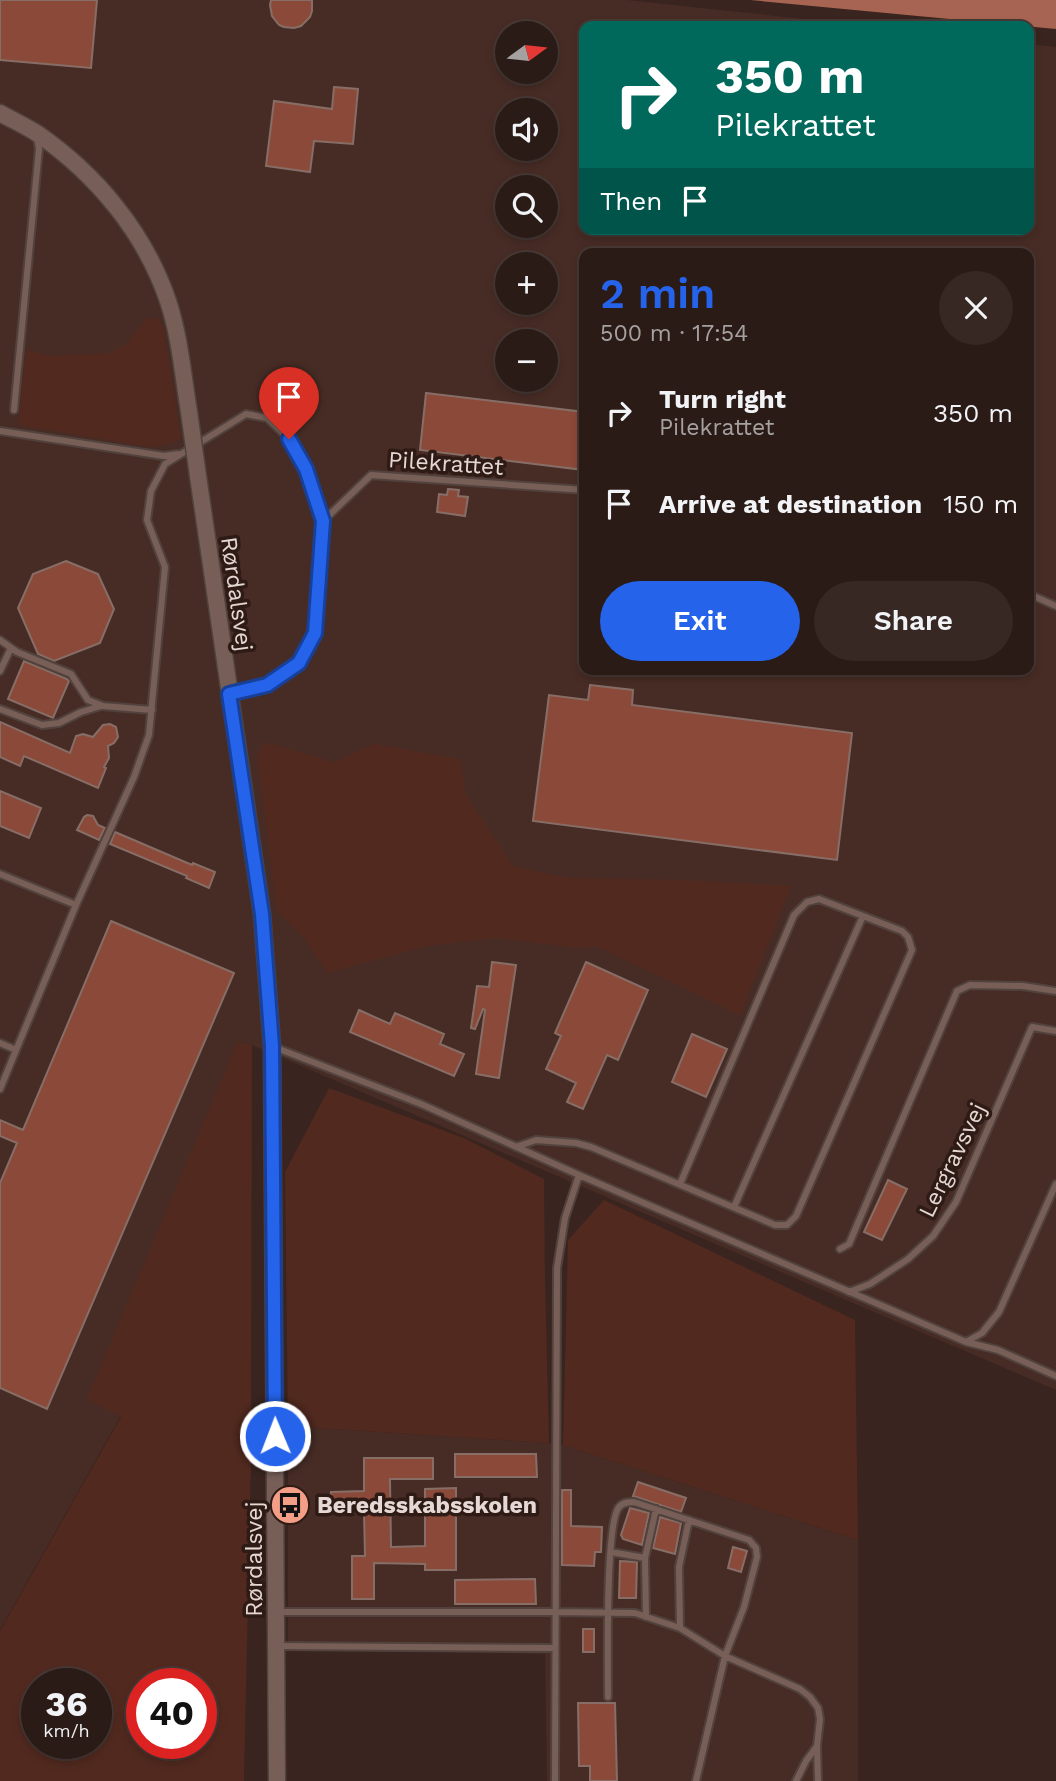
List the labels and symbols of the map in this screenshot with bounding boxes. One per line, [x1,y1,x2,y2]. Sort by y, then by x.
north arrow [495,21,558,84]
pin [259,367,319,439]
street label: Pilekrattet [387,446,505,481]
street label: Rørdalsvej [215,535,258,653]
street label: Lergravsvej [913,1098,992,1222]
position arrow [238,1399,312,1473]
bus stop icon: Beredsskabsskolen [269,1484,311,1526]
place label: Beredsskabsskolen [317,1492,537,1519]
street label: Rørdalsvej [241,1501,268,1617]
speed limit sign: 40 [126,1668,217,1759]

